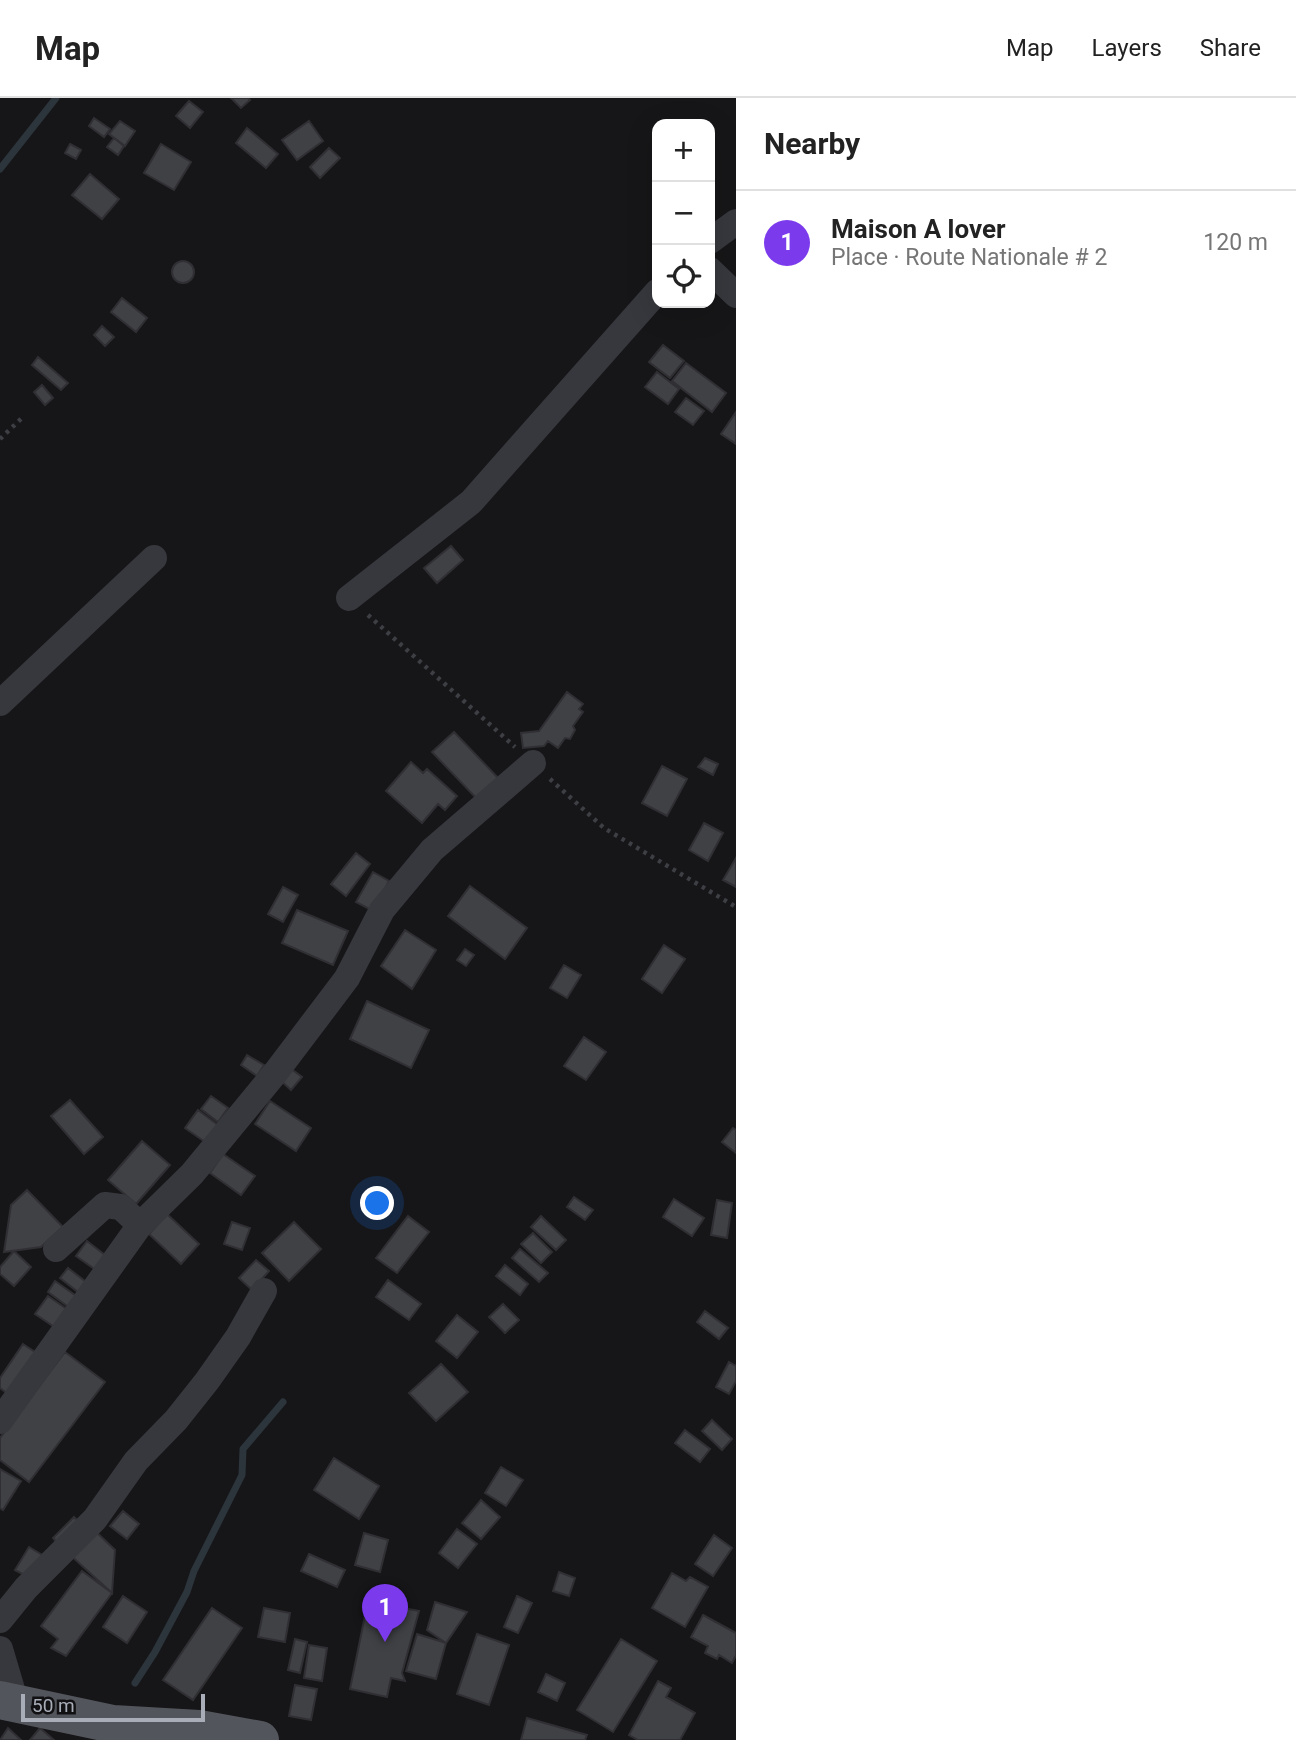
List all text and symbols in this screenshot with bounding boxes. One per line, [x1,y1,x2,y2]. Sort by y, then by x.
text: Map [35,29,100,68]
text: Map [1006,34,1054,62]
text: Layers [1092,34,1162,62]
text: Share [1200,34,1261,62]
map controls [652,119,715,308]
button: + [652,119,715,182]
text: Nearby [764,126,860,161]
button: − [652,182,715,245]
text: Maison A lover [831,214,1005,244]
text: 1 [780,229,794,256]
text: 120 m [1203,229,1268,256]
text: Place · Route Nationale # 2 [831,244,1107,271]
button: locate [652,245,715,308]
your location [360,1186,394,1220]
pin: 1 [362,1584,408,1642]
scale bar [21,1691,205,1723]
text: 50 m [32,1694,75,1717]

